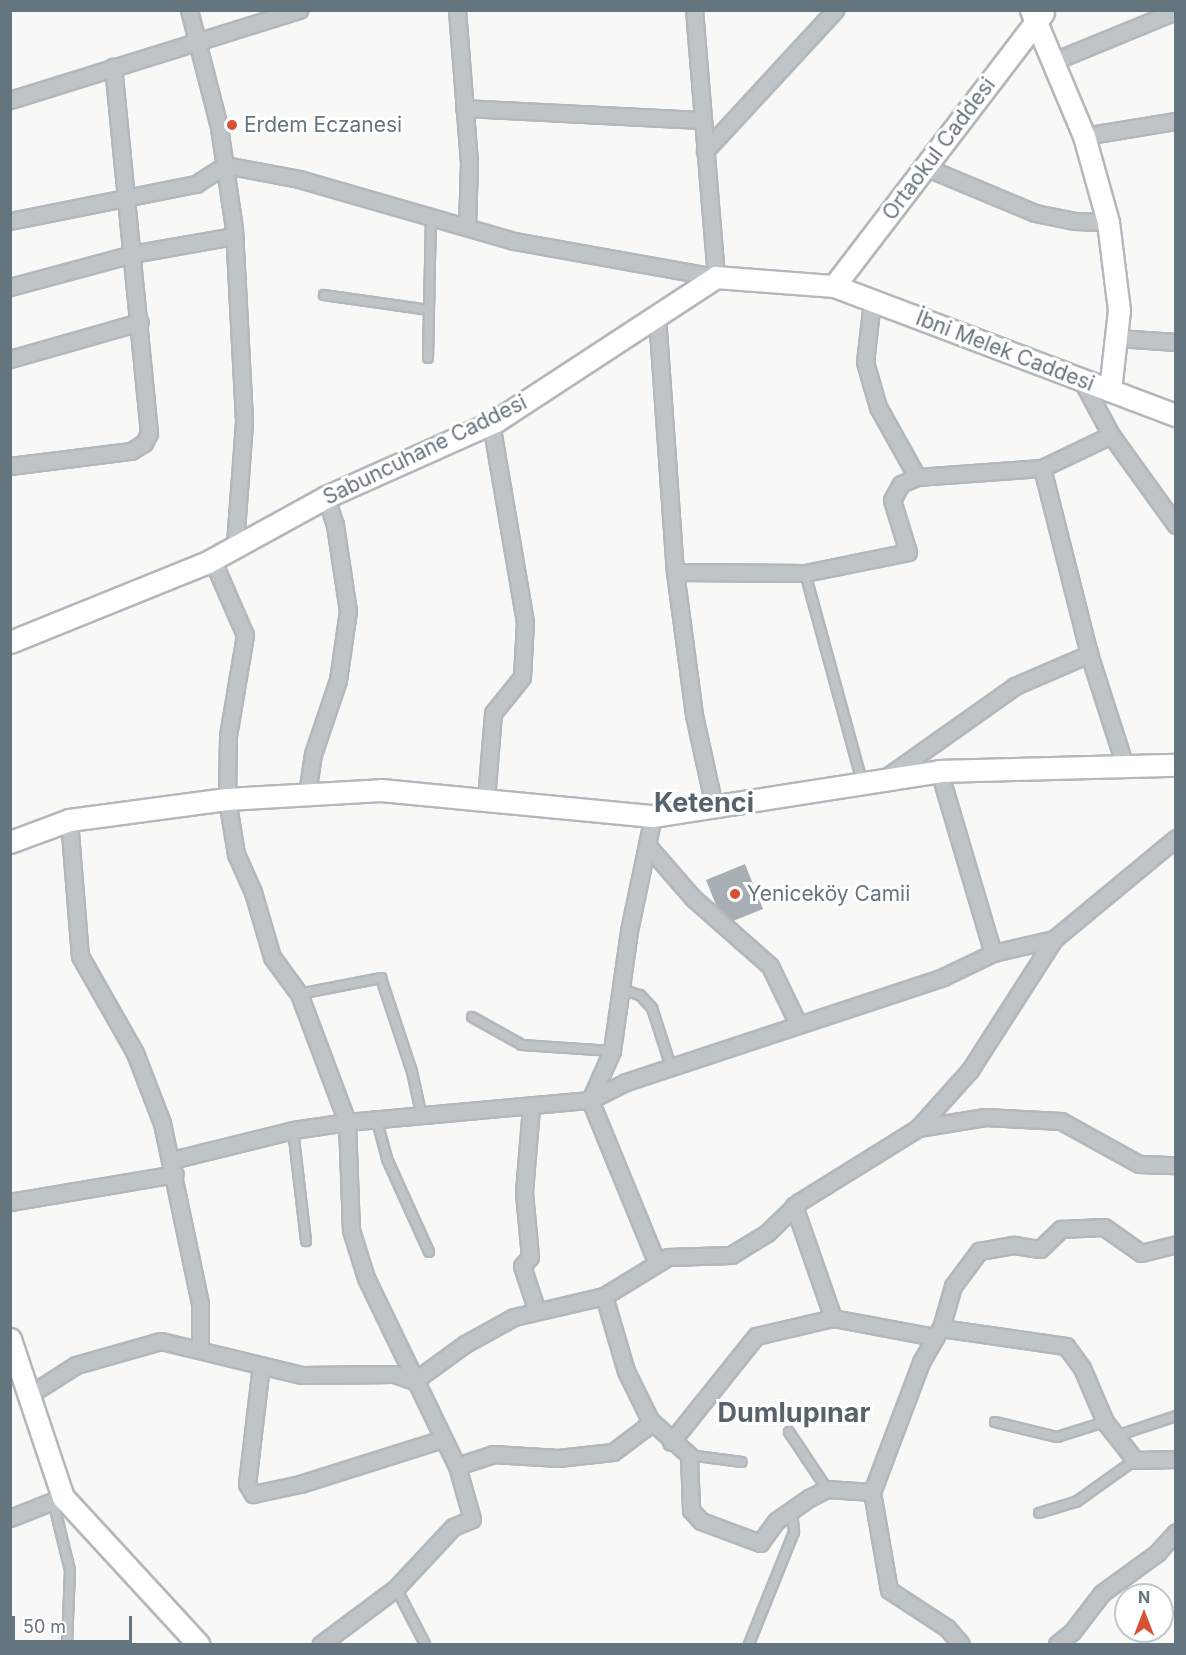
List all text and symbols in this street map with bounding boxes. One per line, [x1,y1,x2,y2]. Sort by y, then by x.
street label: Ortaokul Caddesi [877,73,1001,225]
place label: Erdem Eczanesi [244,112,402,138]
marker: Erdem Eczanesi [225,118,239,132]
street label: İbni Melek Caddesi [912,305,1098,397]
street label: Sabuncuhane Caddesi [319,390,531,510]
district label: Ketenci [654,787,754,819]
place label: Yeniceköy Camii [747,881,910,907]
marker: Yeniceköy Camii [728,887,742,901]
district label: Dumlupınar [718,1397,870,1429]
north arrow [1114,1583,1174,1643]
text: N [1138,1587,1150,1607]
scale bar [15,1604,135,1642]
text: 50 m [23,1616,66,1637]

